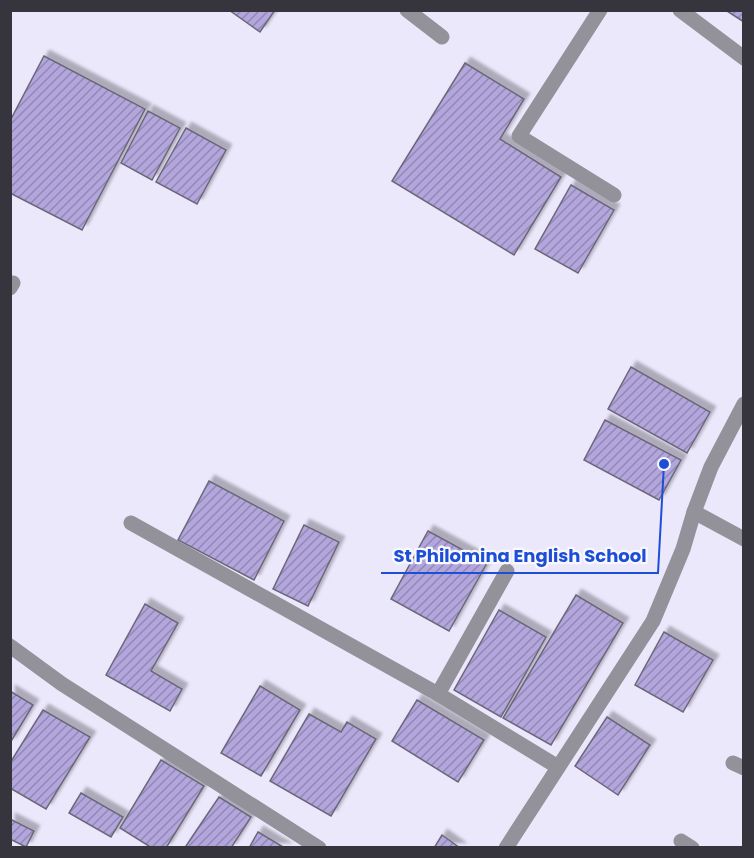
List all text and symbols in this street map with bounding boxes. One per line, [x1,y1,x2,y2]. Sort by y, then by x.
callout: St Philomina English School [381,537,658,573]
text: St Philomina English School [393,543,647,568]

